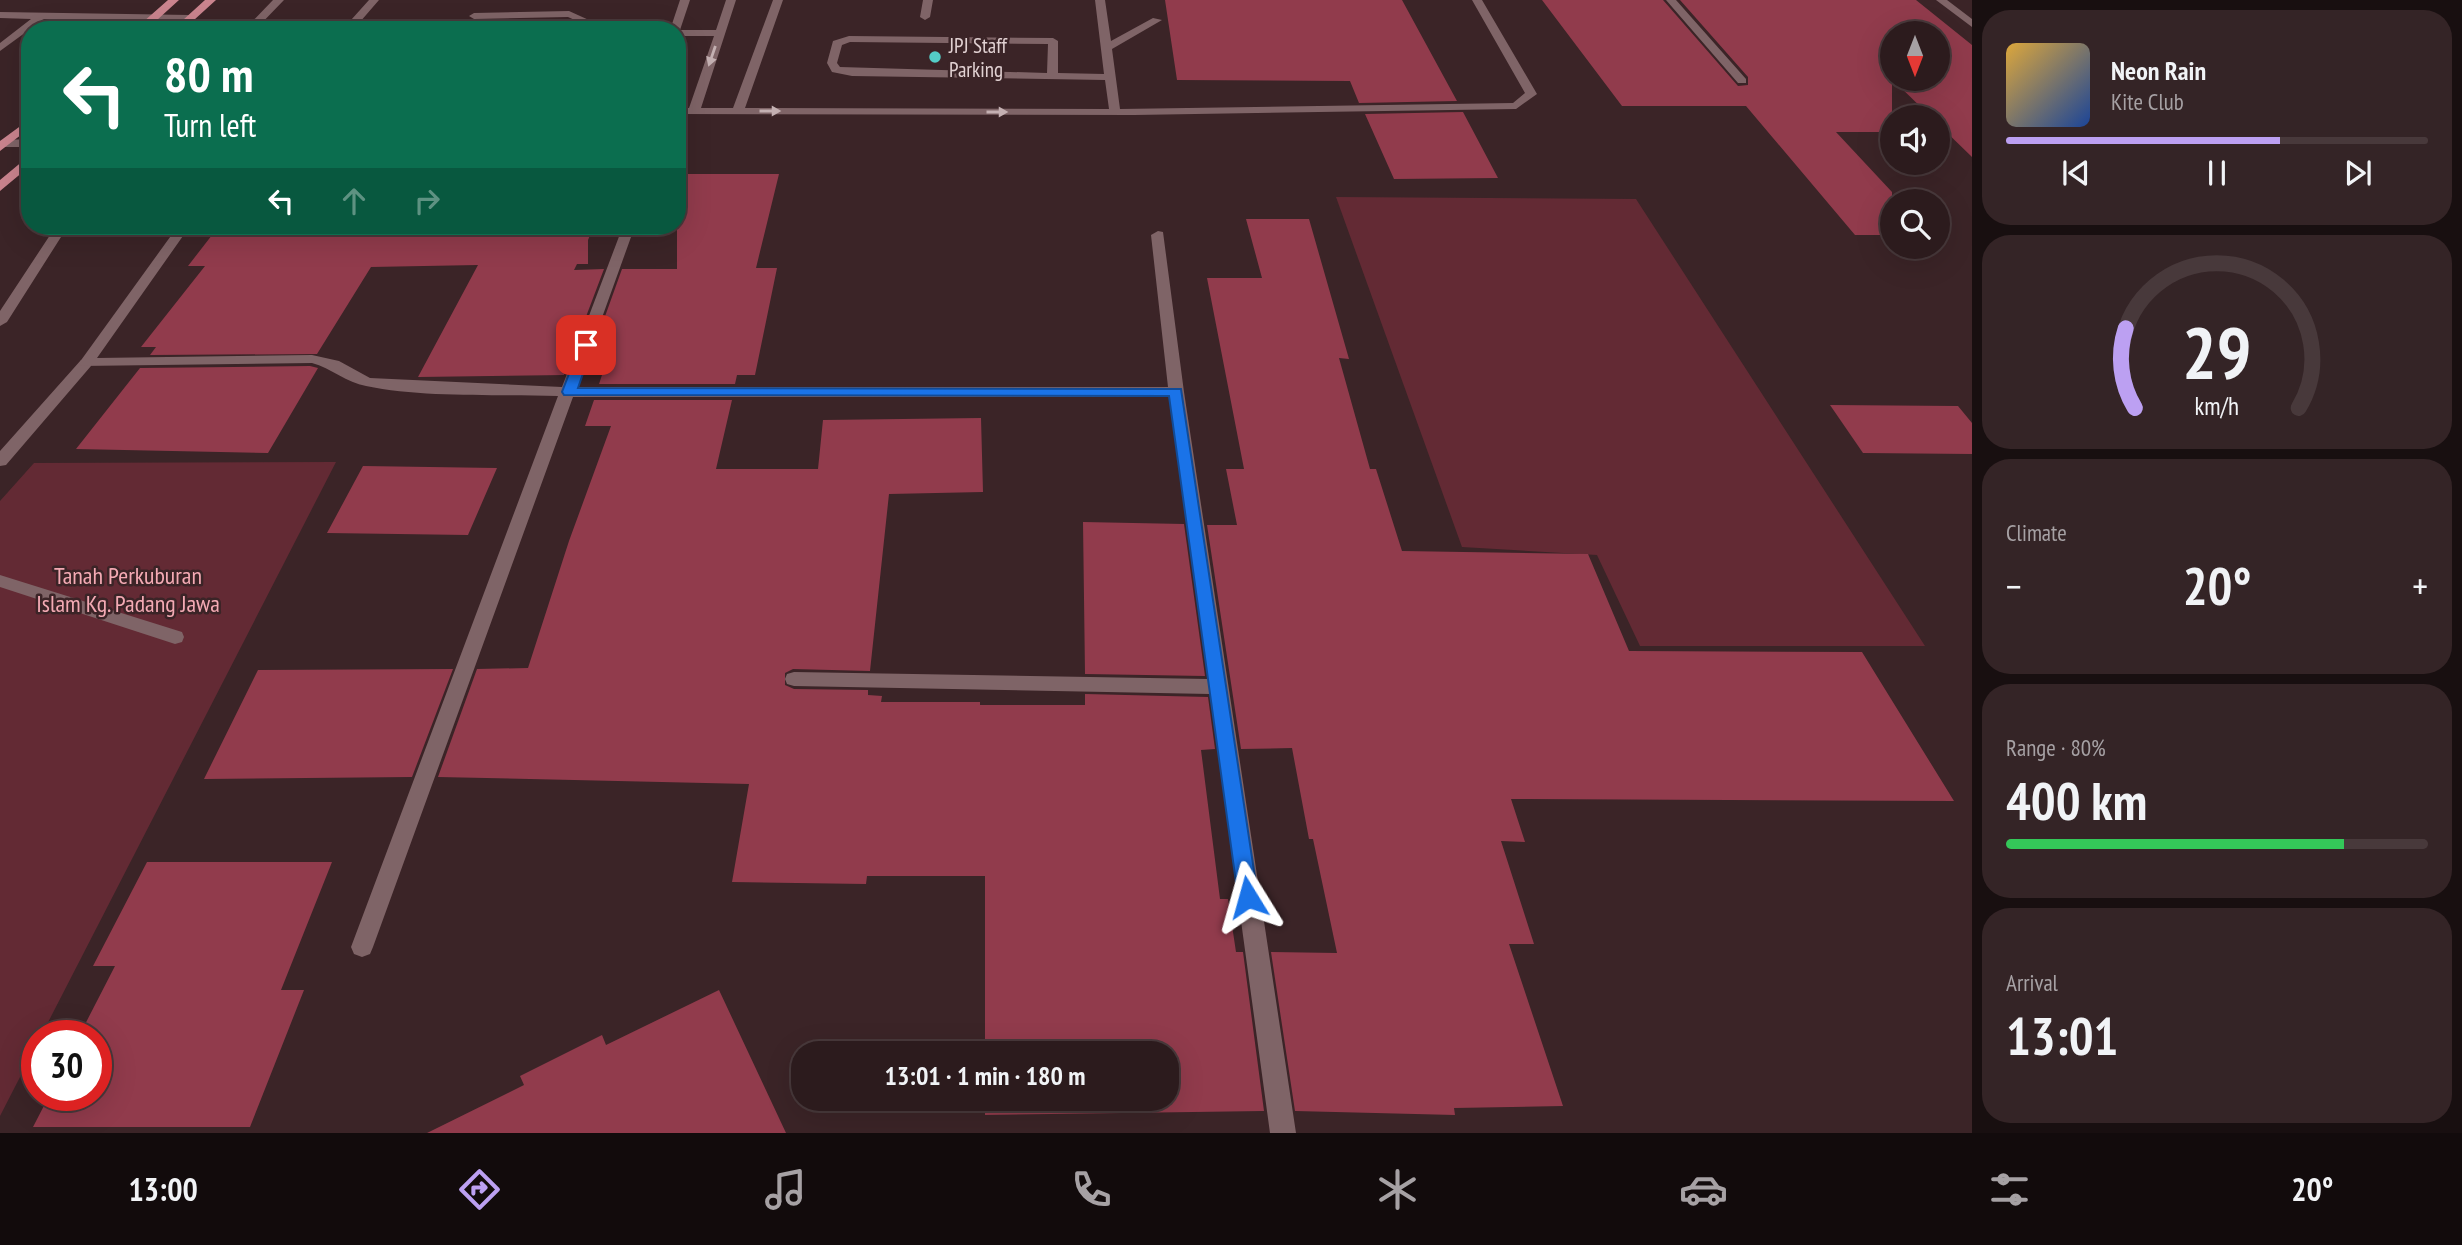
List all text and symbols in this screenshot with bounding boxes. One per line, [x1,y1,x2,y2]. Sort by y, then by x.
north arrow [1880,21,1950,91]
map controls [1880,21,1950,259]
place label: JPJ Staff Parking [948,32,1008,83]
text: 80 m [164,42,253,106]
one-way arrow [706,45,717,66]
icon: left [49,49,140,140]
marker: JPJ Staff Parking [927,49,943,65]
text: Neon Rain [2111,54,2206,87]
text: Kite Club [2111,87,2184,116]
text: Turn left [164,104,256,146]
one-way arrow [759,105,781,117]
button: sound [1880,105,1950,175]
one-way arrow [987,106,1009,118]
icon: previous [2057,154,2095,192]
icon: pause [2198,154,2236,192]
icon: next [2339,154,2377,192]
icon: left [262,182,300,220]
icon: ahead [335,182,373,220]
icon: right [408,182,446,220]
button: search [1880,189,1950,259]
text: 29 [2182,304,2252,398]
pin [556,315,616,375]
icon: arrive [567,326,605,364]
text: km/h [2195,390,2239,422]
text: Climate [2006,518,2067,547]
text: 20° [2183,552,2251,619]
park label: Tanah Perkuburan Islam Kg. Padang Jawa [36,560,220,619]
text: − [2006,561,2022,610]
text: + [2412,561,2428,610]
text: Range · 80% [2006,733,2106,762]
text: 400 km [2006,767,2147,834]
position arrow [1211,860,1285,934]
text: Arrival [2006,968,2058,997]
text: 13:01 [2006,1002,2118,1069]
speed limit sign: 30 [21,1020,112,1111]
text: 13:01 · 1 min · 180 m [885,1059,1085,1092]
icon: directions [455,1165,504,1214]
icon: music [761,1165,810,1214]
icon: phone [1067,1165,1116,1214]
icon: climate [1373,1165,1422,1214]
icon: car [1679,1165,1728,1214]
icon: filters [1985,1165,2034,1214]
text: 13:00 [129,1168,198,1210]
text: 20° [2291,1168,2333,1210]

